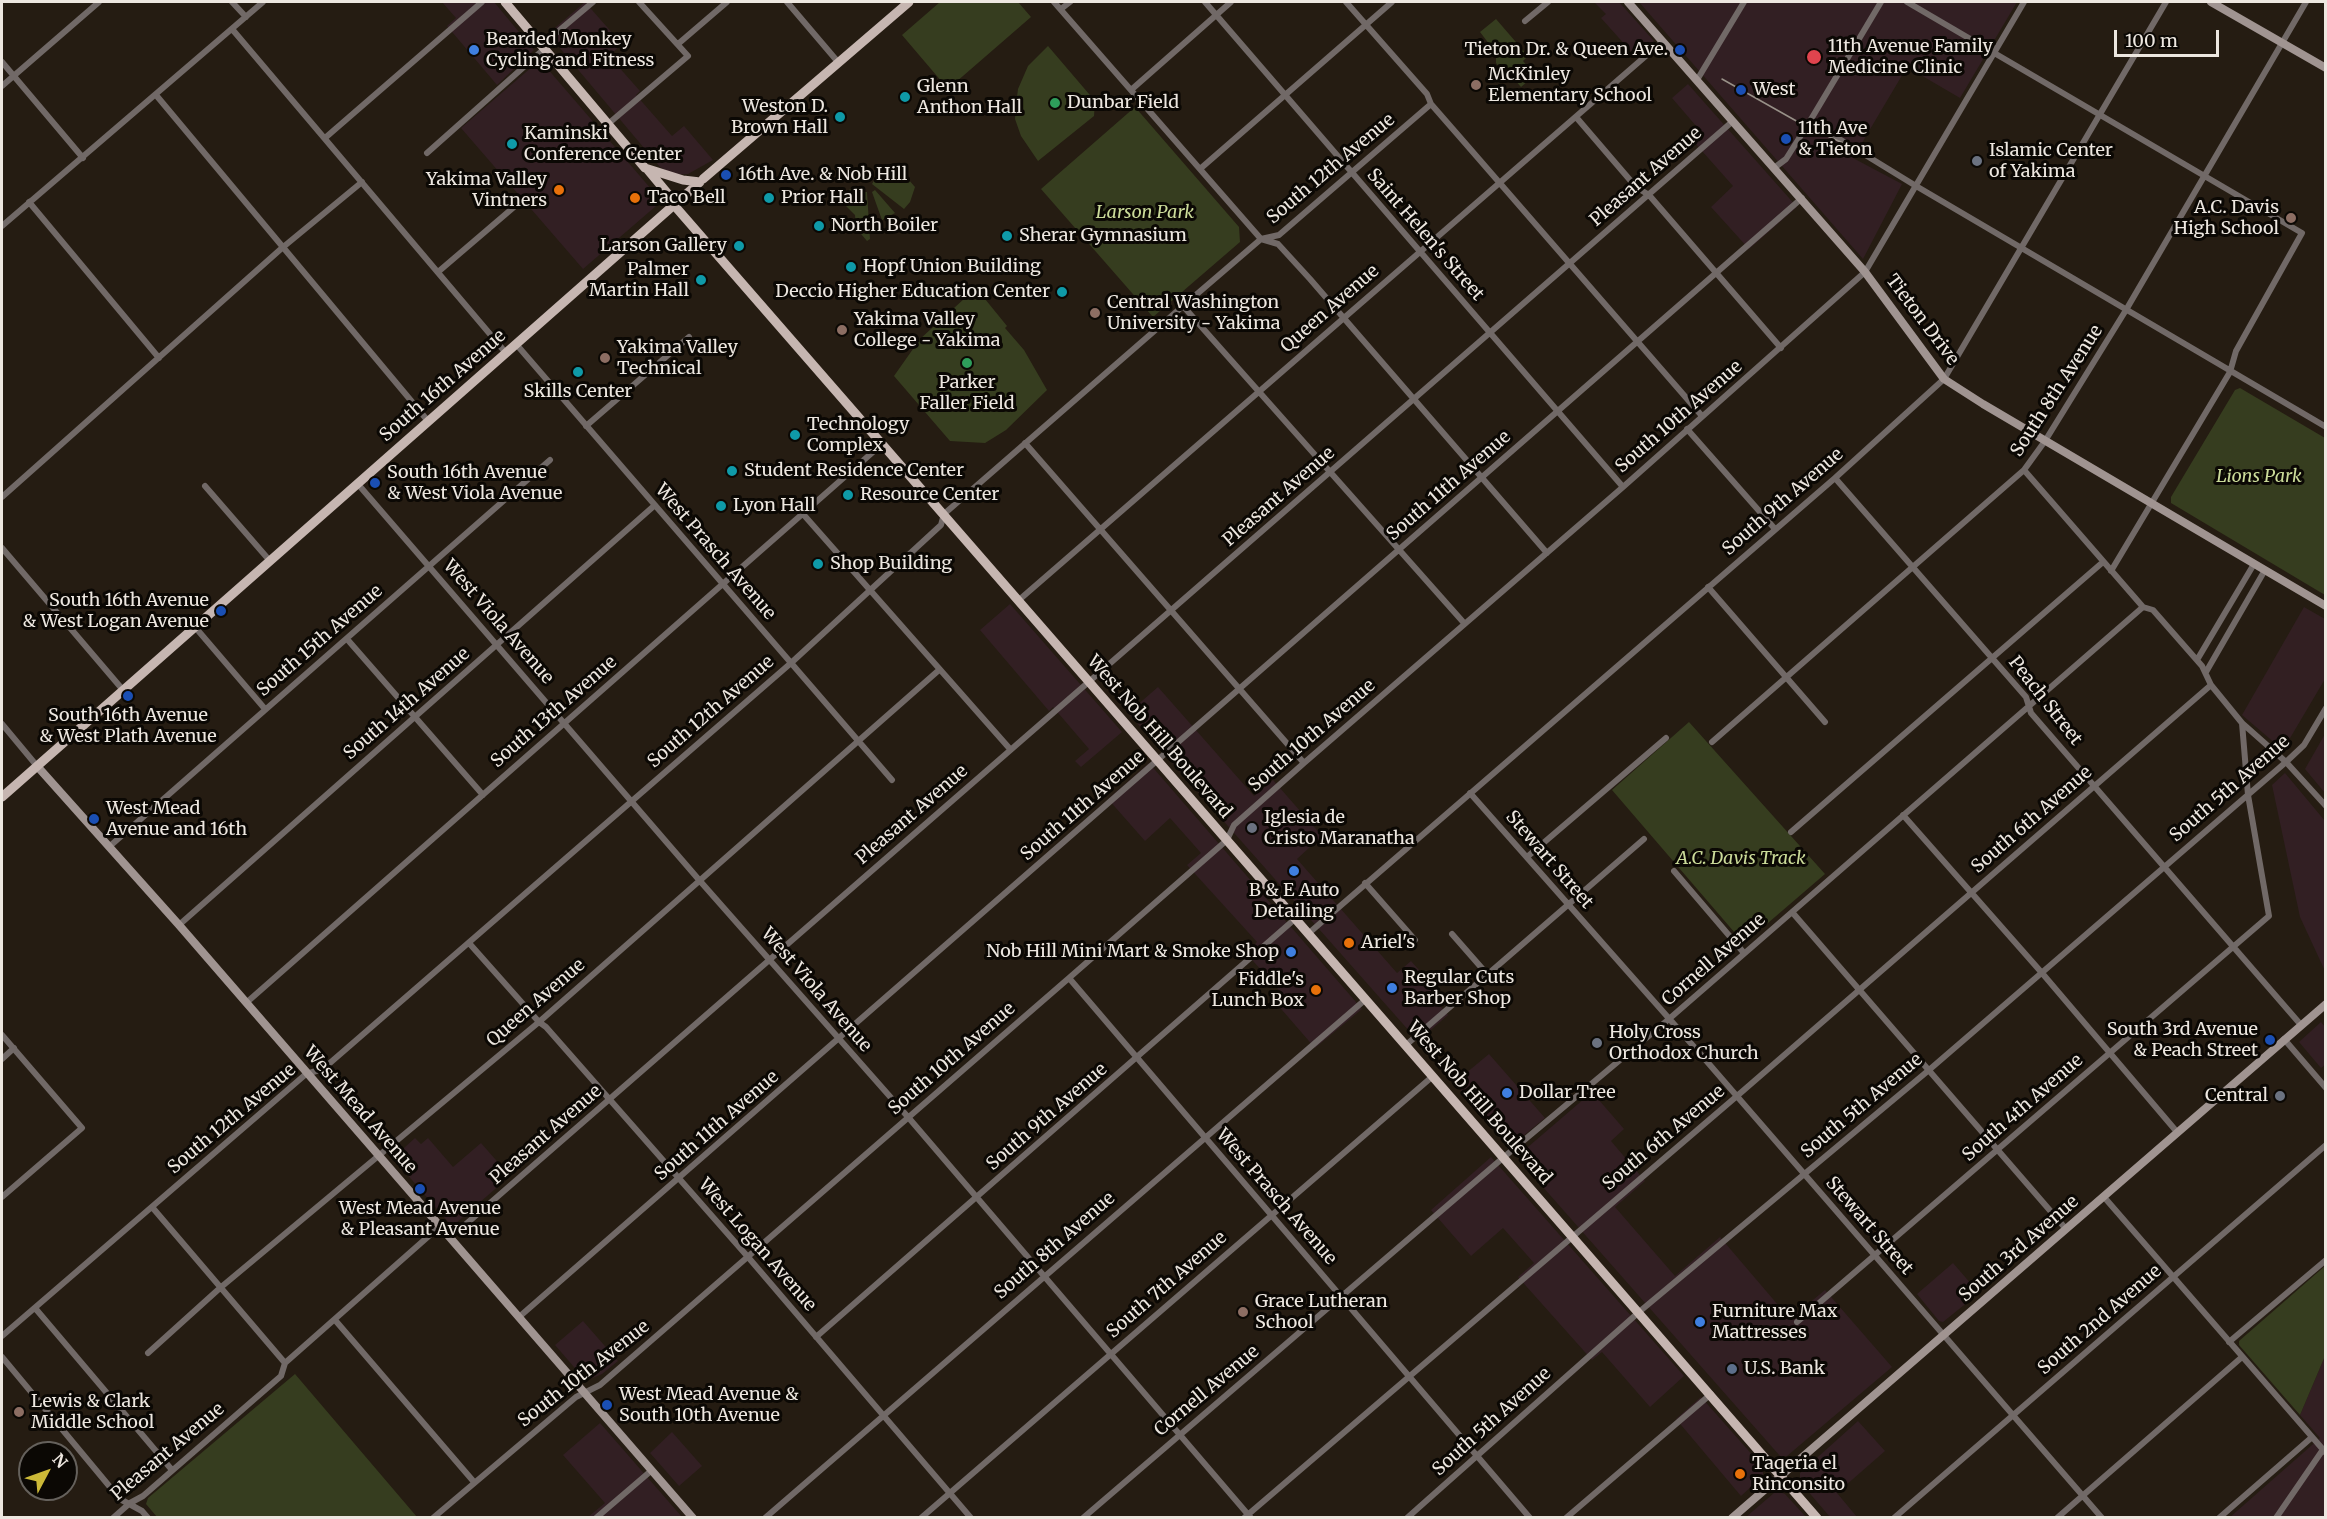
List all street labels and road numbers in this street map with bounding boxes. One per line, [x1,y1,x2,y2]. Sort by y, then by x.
street label: South 12th Avenue [1263,109,1399,229]
street label: Pleasant Avenue [1586,123,1706,231]
street label: Saint Helen's Street [1362,165,1488,305]
street label: Queen Avenue [1277,261,1383,357]
street label: Tieton Drive [1881,270,1963,370]
street label: South 8th Avenue [2006,321,2108,461]
street label: South 16th Avenue [376,325,510,447]
street label: South 10th Avenue [1611,356,1747,478]
street label: South 11th Avenue [1383,426,1515,546]
street label: Pleasant Avenue [1219,443,1339,551]
street label: South 9th Avenue [1718,444,1848,560]
street label: West Prasch Avenue [650,480,780,624]
street label: West Viola Avenue [438,556,558,688]
street label: South 15th Avenue [253,581,387,701]
street label: South 14th Avenue [340,643,474,765]
street label: South 12th Avenue [643,651,779,773]
street label: West Nob Hill Boulevard [1082,651,1236,823]
street label: South 13th Avenue [487,652,621,772]
street label: Peach Street [2004,652,2086,750]
street label: South 10th Avenue [1244,675,1380,797]
street label: South 5th Avenue [2166,731,2294,847]
street label: South 11th Avenue [1017,746,1149,866]
street label: Pleasant Avenue [852,761,972,869]
street label: South 6th Avenue [1967,762,2097,878]
street label: Stewart Street [1501,807,1597,913]
street label: Cornell Avenue [1658,909,1770,1011]
street label: West Viola Avenue [756,924,876,1056]
street label: Queen Avenue [483,955,589,1051]
street label: South 10th Avenue [884,998,1020,1120]
street label: West Nob Hill Boulevard [1402,1017,1556,1189]
street label: West Mead Avenue [299,1042,421,1178]
street label: South 5th Avenue [1797,1049,1927,1163]
street label: South 4th Avenue [1958,1050,2088,1166]
street label: South 12th Avenue [164,1059,300,1179]
street label: South 9th Avenue [982,1059,1112,1175]
street label: South 11th Avenue [651,1066,783,1186]
street label: Pleasant Avenue [486,1081,606,1189]
street label: South 6th Avenue [1599,1081,1729,1195]
street label: West Prasch Avenue [1211,1125,1341,1269]
street label: Stewart Street [1821,1173,1917,1279]
street label: West Logan Avenue [694,1174,820,1316]
street label: South 8th Avenue [990,1188,1120,1304]
street label: South 3rd Avenue [1955,1191,2083,1307]
street label: South 7th Avenue [1103,1227,1231,1343]
street label: South 2nd Avenue [2034,1261,2166,1379]
street label: South 10th Avenue [514,1316,654,1432]
street label: Cornell Avenue [1150,1341,1264,1441]
street label: South 5th Avenue [1428,1363,1556,1481]
street label: Pleasant Avenue [107,1398,229,1506]

